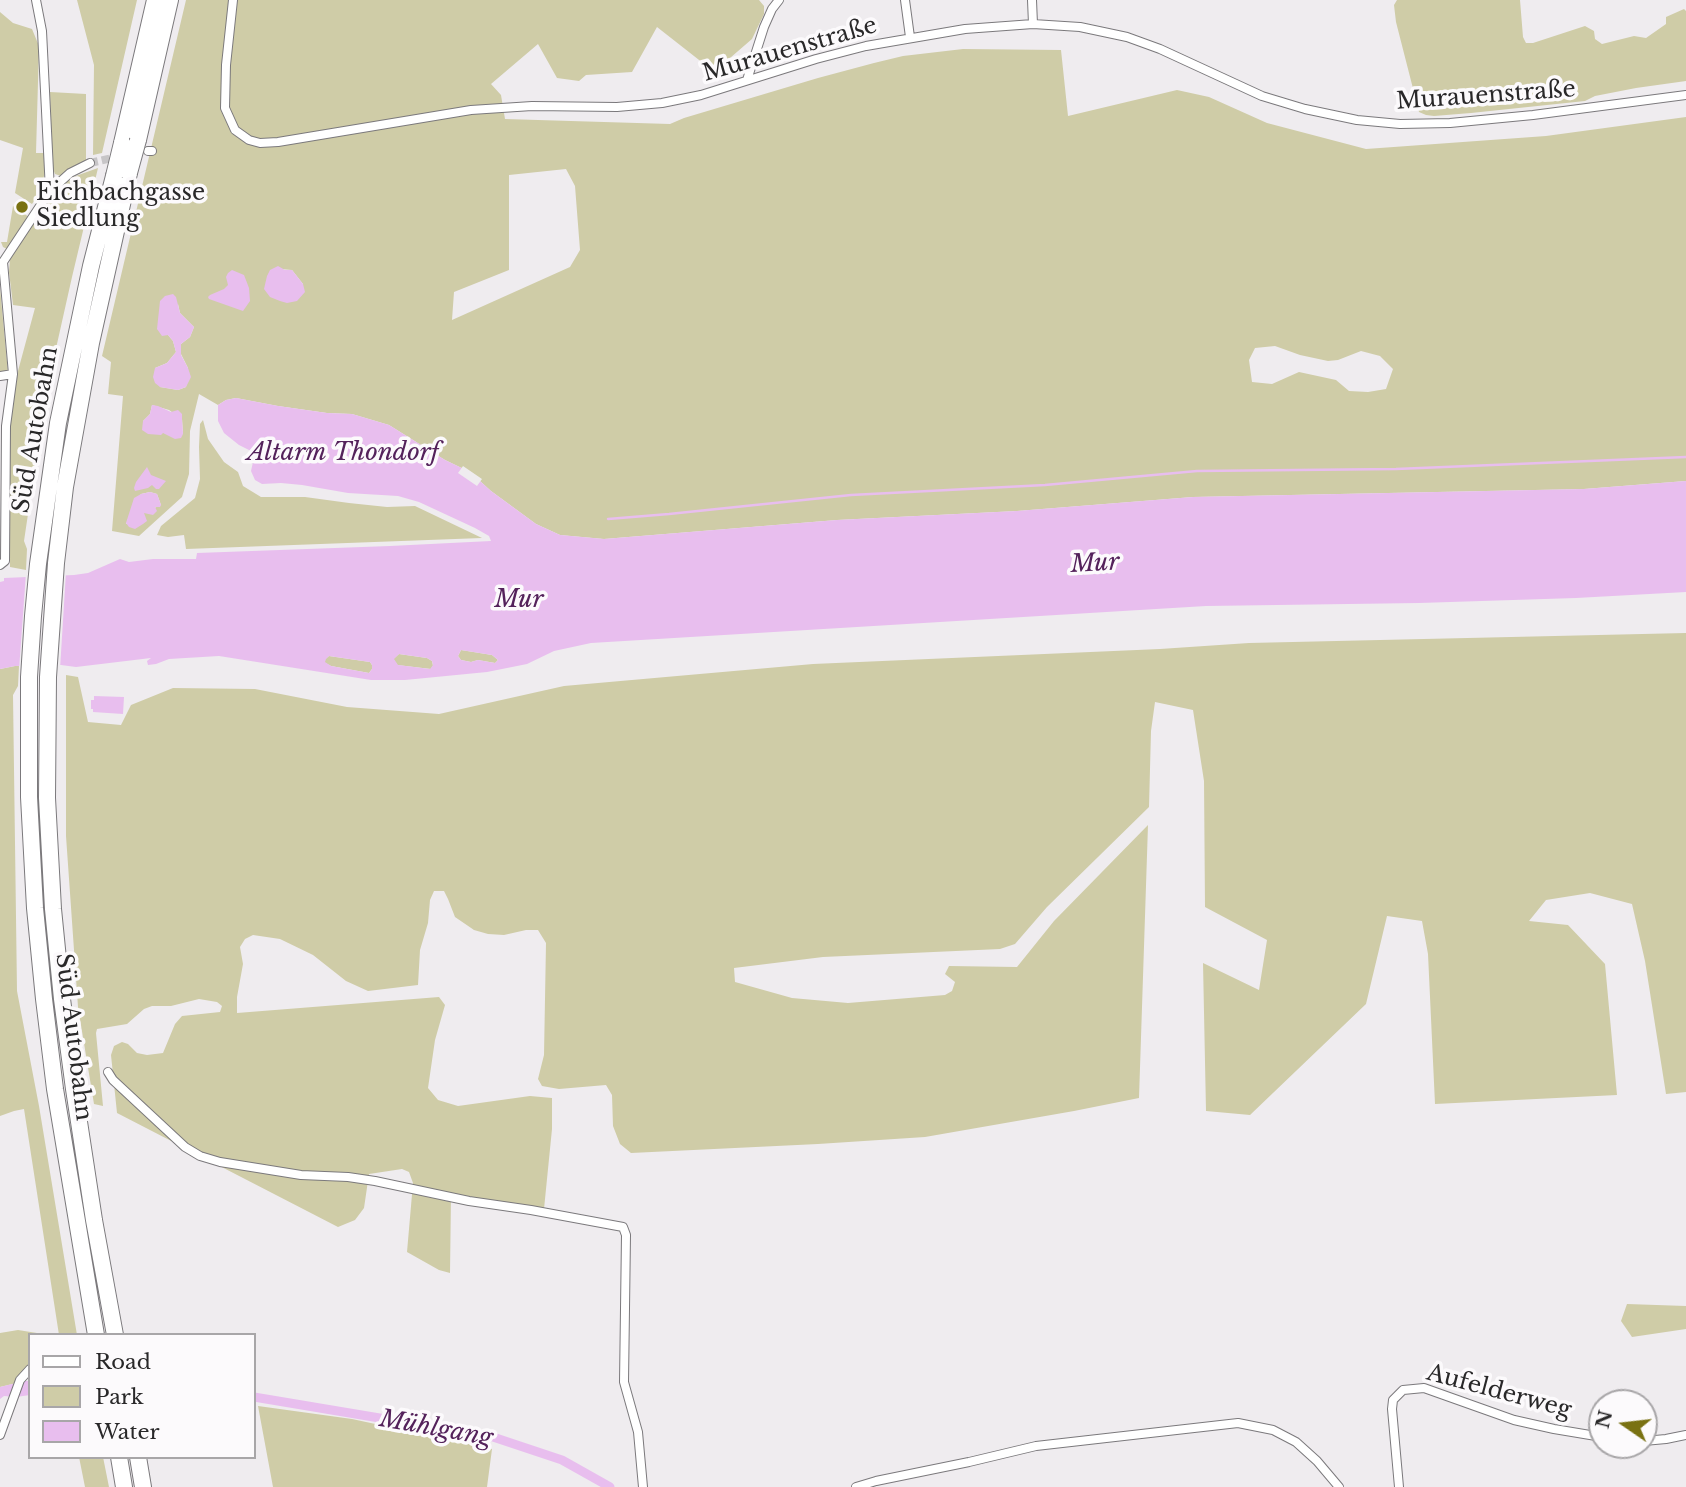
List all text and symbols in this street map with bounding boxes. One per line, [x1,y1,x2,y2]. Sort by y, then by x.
street label: Murauenstraße [700,12,880,88]
street label: Murauenstraße [1395,76,1577,116]
place label: Eichbachgasse Siedlung [36,180,205,234]
marker: Eichbachgasse Siedlung [14,199,30,215]
street label: Süd Autobahn [8,345,64,515]
water label: Altarm Thondorf [247,439,439,467]
water label: Mur [1070,548,1120,580]
water label: Mur [494,586,544,614]
street label: Süd Autobahn [49,952,97,1122]
legend [28,1333,256,1459]
text: Road [95,1349,151,1375]
street label: Aufelderweg [1424,1359,1574,1425]
text: Park [95,1384,144,1410]
north arrow [1588,1389,1658,1459]
water label: Mühlgang [377,1405,495,1453]
text: N [1591,1408,1617,1431]
text: Water [95,1419,159,1445]

